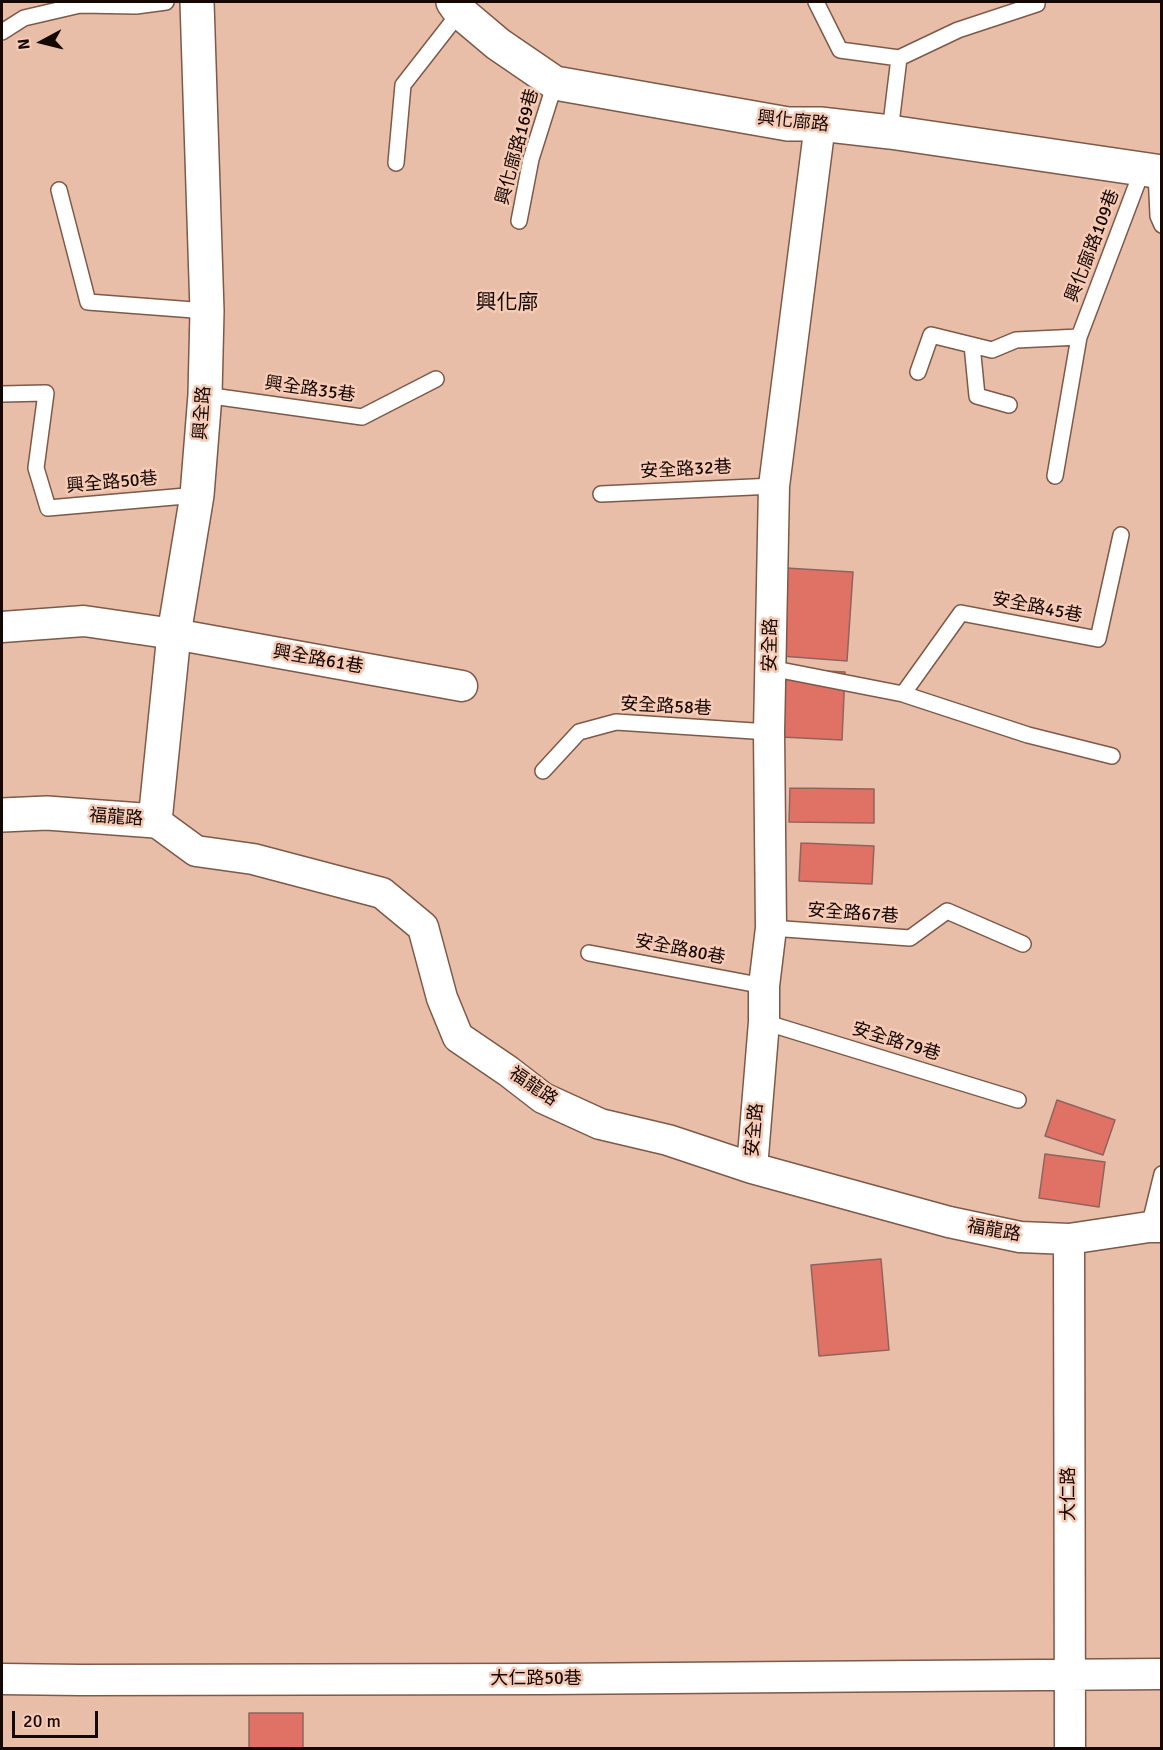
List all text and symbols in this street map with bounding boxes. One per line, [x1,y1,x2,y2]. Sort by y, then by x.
north arrow [12,12,72,72]
text: N [14,37,35,51]
street label: 興化廍路169巷 [492,87,544,207]
street label: 興化廍路 [756,107,830,137]
street label: 興化廍路109巷 [1062,187,1124,305]
district label: 興化廍 [476,290,538,316]
street label: 興全路35巷 [263,373,357,407]
street label: 興全路 [190,385,216,441]
street label: 安全路32巷 [640,457,732,483]
street label: 興全路50巷 [66,468,158,498]
street label: 安全路45巷 [990,589,1084,627]
street label: 安全路 [760,618,782,672]
street label: 興全路61巷 [271,641,365,679]
street label: 安全路58巷 [620,694,712,720]
street label: 福龍路 [88,805,144,831]
street label: 安全路67巷 [807,900,899,928]
street label: 安全路80巷 [633,931,727,969]
street label: 安全路79巷 [849,1018,943,1066]
street label: 福龍路 [505,1063,561,1111]
street label: 安全路 [742,1102,768,1158]
street label: 福龍路 [966,1216,1022,1246]
street label: 大仁路 [1058,1467,1080,1521]
street label: 大仁路50巷 [490,1668,582,1690]
scale bar [15,1699,100,1737]
text: 20 m [23,1710,61,1732]

